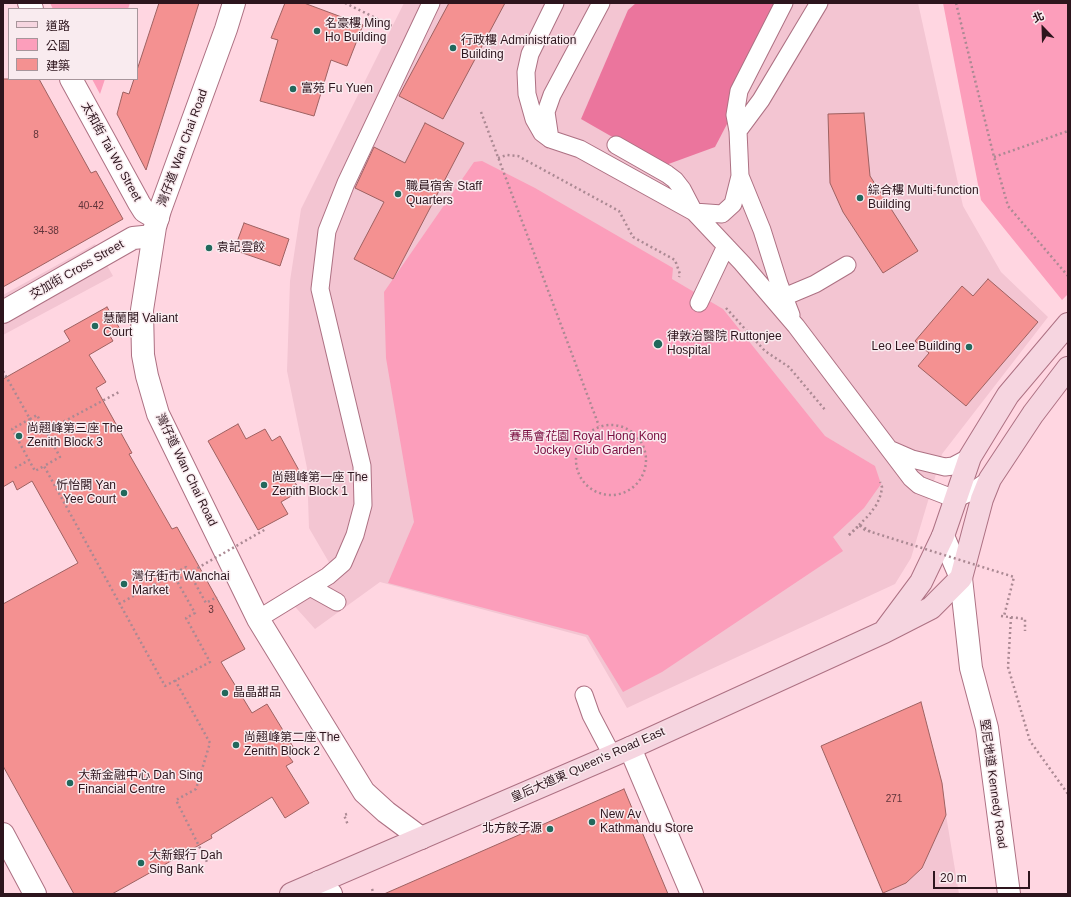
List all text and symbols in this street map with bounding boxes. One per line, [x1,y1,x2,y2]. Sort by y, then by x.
legend [8,8,138,80]
north arrow [1023,8,1063,48]
text: 北 [1031,9,1046,25]
place label: 名豪樓 Ming Ho Building [325,17,390,45]
text: 道路 [46,19,70,33]
marker: 名豪樓 Ming Ho Building [312,26,322,36]
place label: 行政樓 Administration Building [461,34,576,62]
text: 公園 [46,39,70,53]
marker: 行政樓 Administration Building [448,43,458,53]
text: 建築 [46,59,70,73]
place label: 富苑 Fu Yuen [301,82,373,96]
marker: 富苑 Fu Yuen [288,84,298,94]
street label: 灣仔道 Wan Chai Road [155,87,211,209]
street label: 太和街 Tai Wo Street [78,100,144,204]
house number: 8 [33,129,39,141]
place label: 職員宿舍 Staff Quarters [406,180,482,208]
place label: 綜合樓 Multi-function Building [868,184,979,212]
marker: 職員宿舍 Staff Quarters [393,189,403,199]
marker: 綜合樓 Multi-function Building [855,193,865,203]
house number: 40-42 [78,200,104,212]
house number: 34-38 [33,225,59,237]
street label: 交加街 Cross Street [27,237,127,303]
place label: 袁記雲餃 [217,241,265,255]
marker: 袁記雲餃 [204,243,214,253]
place label: 慧蘭閣 Valiant Court [103,312,178,340]
marker: 慧蘭閣 Valiant Court [90,321,100,331]
place label: 律敦治醫院 Ruttonjee Hospital [667,330,782,358]
marker: 律敦治醫院 Ruttonjee Hospital [652,338,664,350]
place label: Leo Lee Building [872,340,961,354]
marker: Leo Lee Building [964,342,974,352]
street label: 灣仔道 Wan Chai Road [152,411,220,529]
place label: 尚翹峰第三座 The Zenith Block 3 [27,422,123,450]
park label: 賽馬會花園 Royal Hong Kong Jockey Club Garden [509,430,667,458]
marker: 尚翹峰第三座 The Zenith Block 3 [14,431,24,441]
place label: 尚翹峰第一座 The Zenith Block 1 [272,471,368,499]
place label: 忻怡閣 Yan Yee Court [56,479,116,507]
marker: 尚翹峰第一座 The Zenith Block 1 [259,480,269,490]
marker: 忻怡閣 Yan Yee Court [119,488,129,498]
place label: 灣仔街市 Wanchai Market [132,570,230,598]
marker: 灣仔街市 Wanchai Market [119,579,129,589]
house number: 3 [208,604,214,616]
place label: 晶晶甜品 [233,686,281,700]
marker: 晶晶甜品 [220,688,230,698]
street label: 堅尼地道 Kennedy Road [977,718,1009,850]
street label: 皇后大道東 Queen's Road East [509,724,667,806]
place label: 尚翹峰第二座 The Zenith Block 2 [244,731,340,759]
marker: 尚翹峰第二座 The Zenith Block 2 [231,740,241,750]
place label: 大新金融中心 Dah Sing Financial Centre [78,769,203,797]
marker: 大新金融中心 Dah Sing Financial Centre [65,778,75,788]
house number: 271 [886,793,902,805]
place label: New Av Kathmandu Store [600,808,693,836]
marker: New Av Kathmandu Store [587,817,597,827]
place label: 北方餃子源 [482,822,542,836]
marker: 北方餃子源 [545,824,555,834]
place label: 大新銀行 Dah Sing Bank [149,849,222,877]
marker: 大新銀行 Dah Sing Bank [136,858,146,868]
scale bar [935,863,1032,889]
text: 20 m [940,871,967,885]

